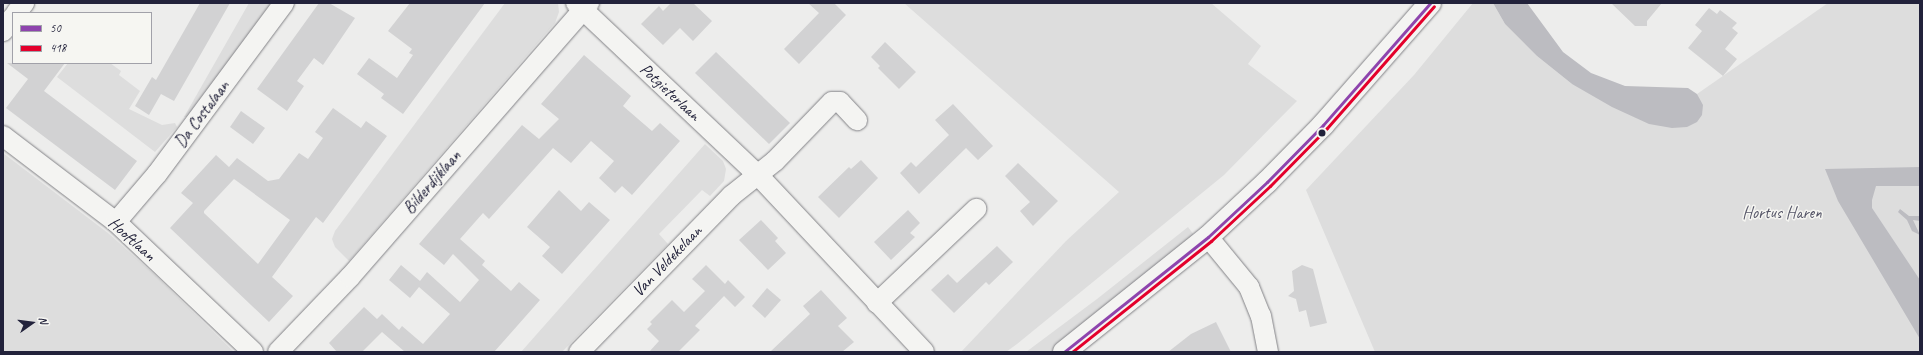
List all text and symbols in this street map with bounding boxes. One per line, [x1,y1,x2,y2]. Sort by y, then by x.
legend [12,12,152,64]
text: 50 [50,20,61,36]
text: 418 [50,40,66,56]
street label: Potgieterlaan [635,59,705,125]
street label: Da Costalaan [170,76,234,152]
unlabelled marker [1317,128,1327,138]
street label: Bilderdijklaan [399,146,465,218]
park label: Hortus Haren [1742,203,1822,223]
street label: Hooftlaan [104,213,160,265]
street label: Van Veldekelaan [628,221,706,301]
north arrow [12,303,52,343]
text: N [36,315,51,325]

